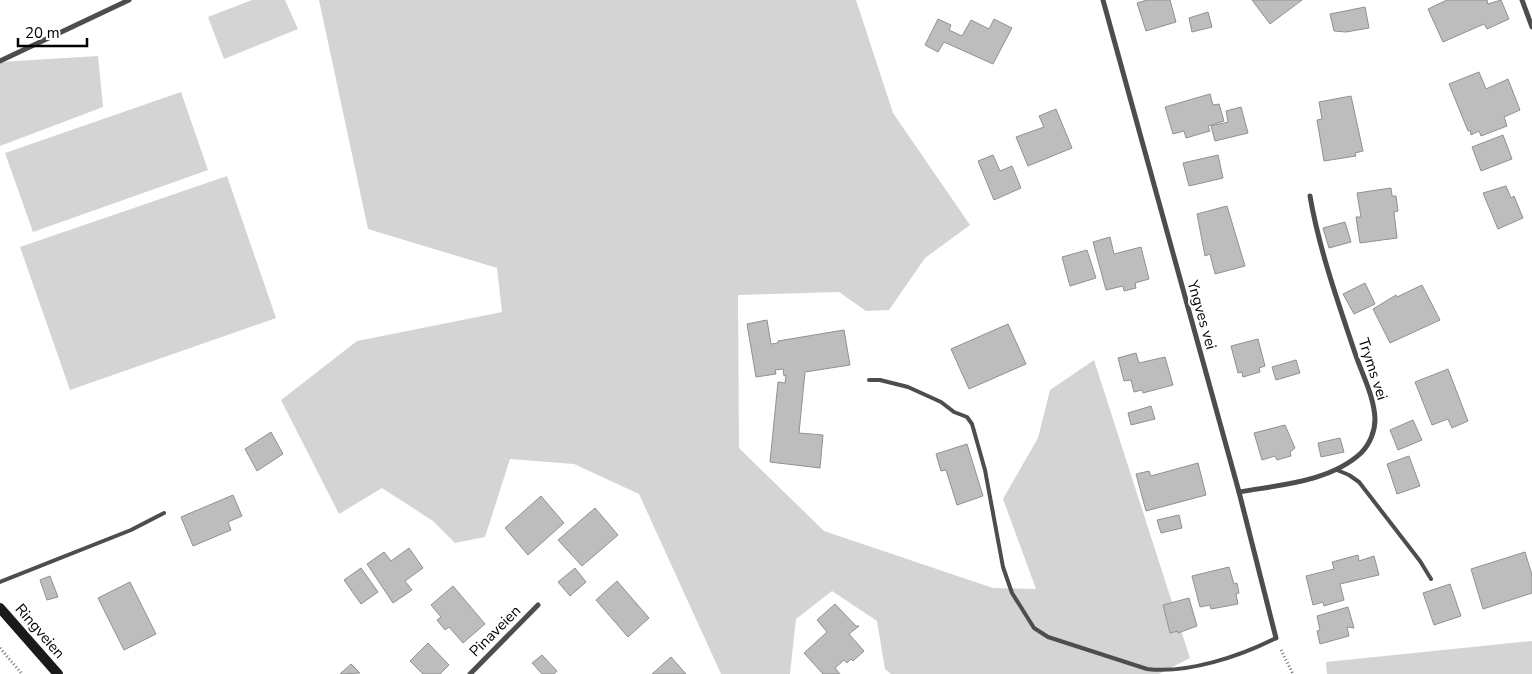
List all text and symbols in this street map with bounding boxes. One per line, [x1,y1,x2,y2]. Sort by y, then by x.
scale bar [18,15,86,47]
text: 20 m [25,23,60,43]
street label: Yngves vei [1182,277,1221,352]
street label: Tryms vei [1354,335,1392,403]
street label: Ringveien [11,599,69,663]
street label: Pinaveien [465,601,525,661]

